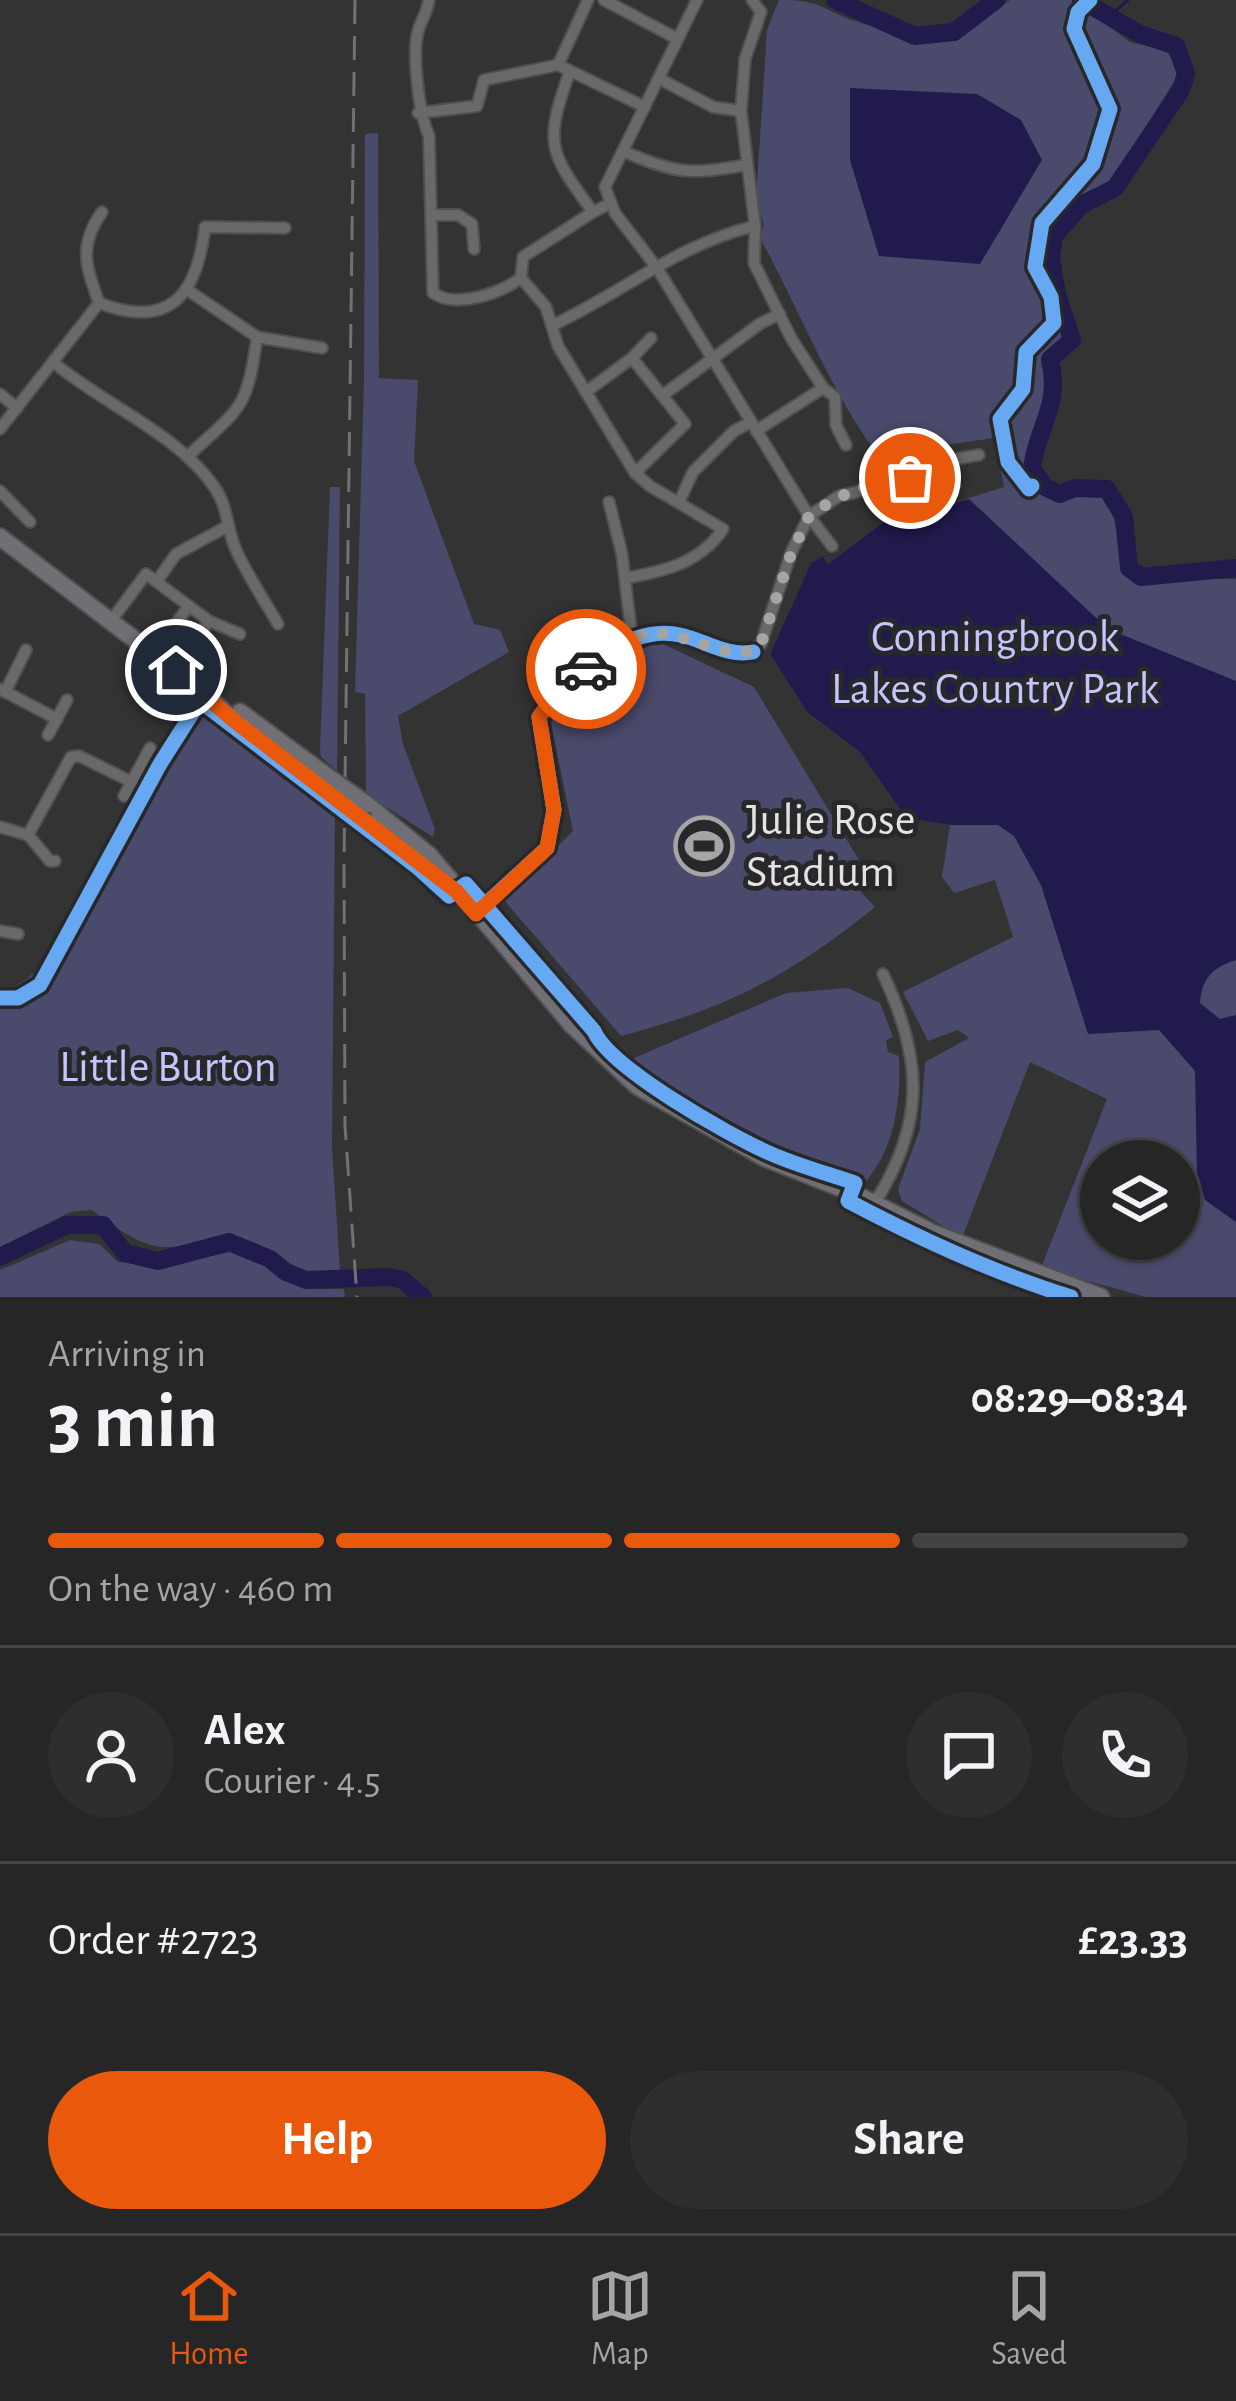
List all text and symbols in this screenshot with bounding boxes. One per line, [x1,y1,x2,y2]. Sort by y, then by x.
pin [859,427,961,529]
icon: bag [877,445,943,511]
courier [526,609,646,729]
park label: Conningbrook Lakes Country Park [831,615,1160,712]
pin [125,619,227,721]
icon: car [553,636,619,702]
icon: home [143,637,209,703]
place label: Julie Rose Stadium [746,798,915,895]
sports icon: Julie Rose Stadium [673,815,735,877]
park label: Little Burton [59,1045,277,1090]
map controls [1080,1140,1200,1260]
button: layers [1080,1140,1200,1260]
text: Arriving in [48,1335,206,1374]
text: 08:29–08:34 [970,1376,1188,1421]
text: 3 min [48,1384,218,1462]
text: On the way · 460 m [48,1570,333,1609]
button: person [48,1692,174,1818]
button: chat [906,1692,1032,1818]
button: phone [1062,1692,1188,1818]
text: Alex [204,1708,285,1753]
text: Courier · 4.5 [204,1762,381,1801]
text: Order #2723 [48,1918,259,1963]
text: £23.33 [1078,1918,1188,1963]
button: Help [48,2071,606,2209]
button: Share [630,2071,1188,2209]
tab: Home [169,2263,249,2375]
tab: Map [587,2263,653,2375]
tab: Saved [991,2263,1067,2375]

